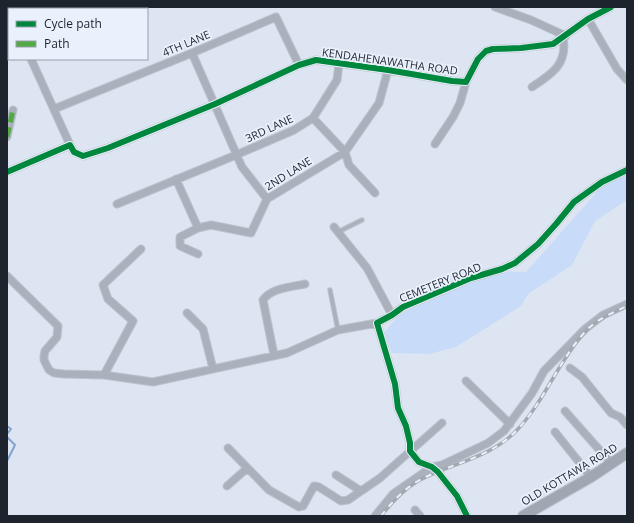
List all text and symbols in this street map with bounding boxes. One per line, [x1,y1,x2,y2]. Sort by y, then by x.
legend [8,8,148,60]
text: Cycle path [44,15,102,32]
street label: 4TH LANE [160,26,212,60]
text: Path [44,35,70,52]
street label: KENDAHENAWATHA ROAD [321,44,459,78]
street label: 3RD LANE [243,110,295,146]
street label: 2ND LANE [262,153,314,193]
street label: CEMETERY ROAD [397,259,483,305]
street label: OLD KOTTAWA ROAD [518,439,620,509]

